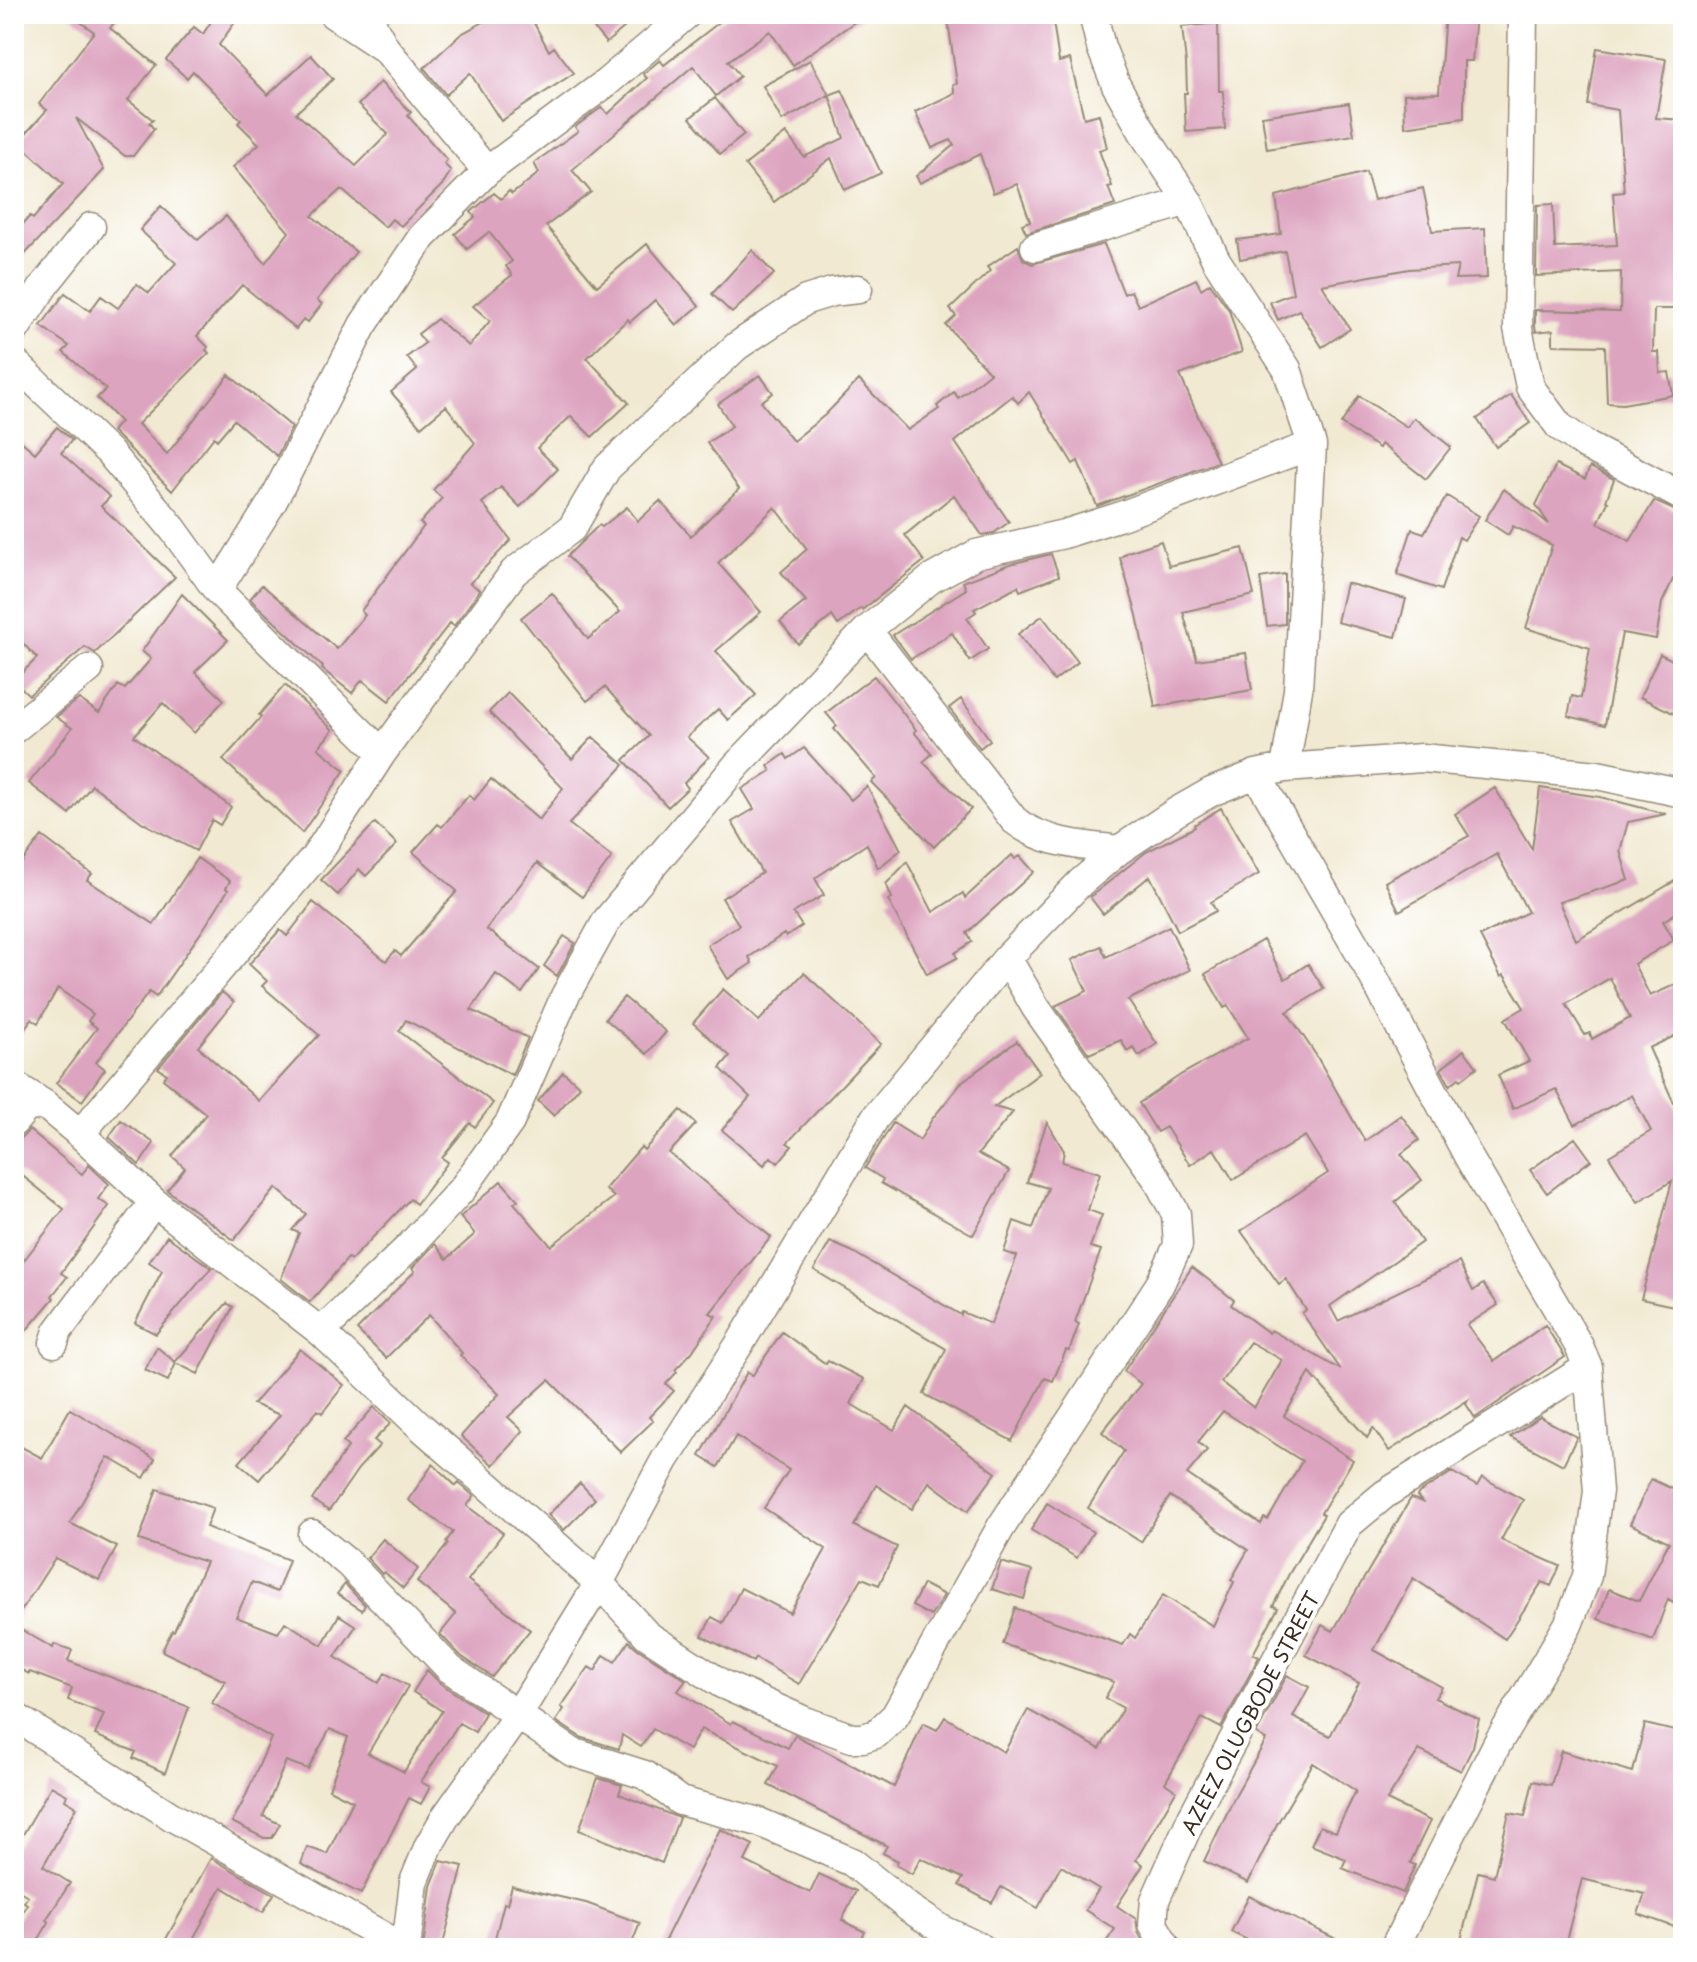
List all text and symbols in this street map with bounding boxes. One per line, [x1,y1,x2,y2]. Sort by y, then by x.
street label: AZEEZ OLUGBODE STREET [1173,1586,1327,1840]

